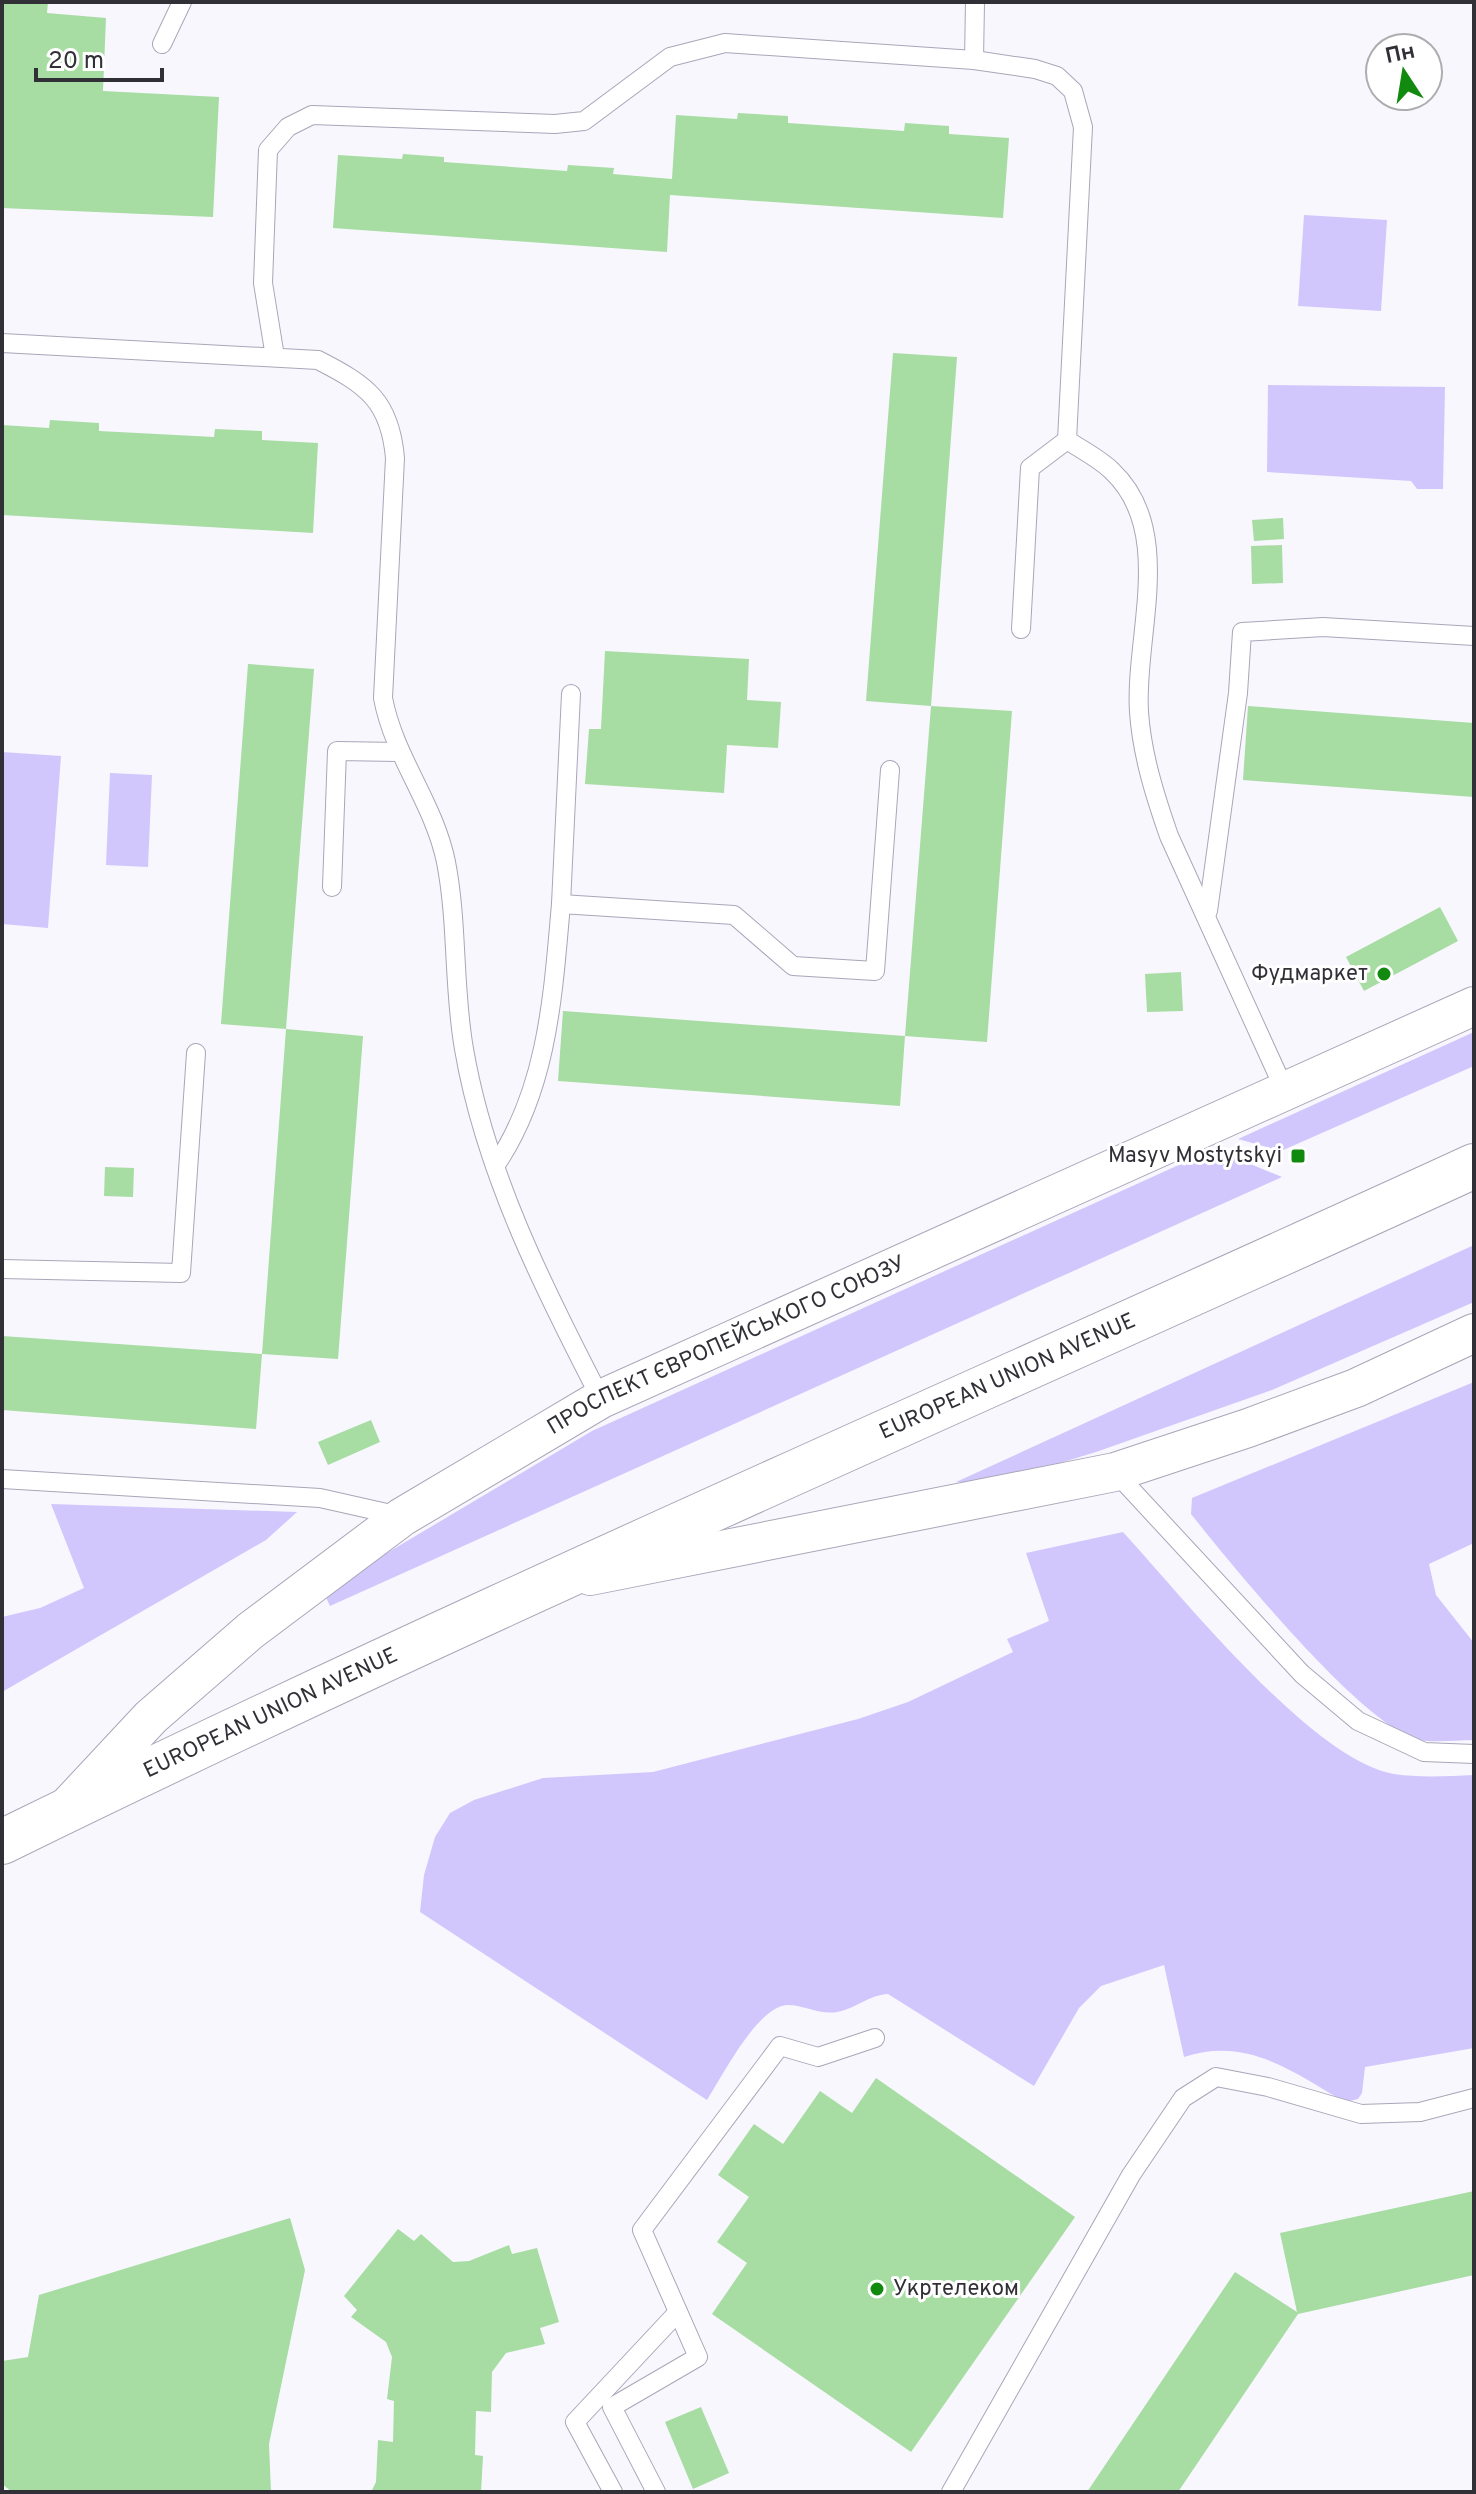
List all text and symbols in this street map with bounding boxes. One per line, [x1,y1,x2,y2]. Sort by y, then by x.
scale bar [36,32,162,82]
north arrow [1364,32,1444,112]
text: Пн [1383,39,1418,71]
text: 20 m [48,47,104,77]
place label: Фудмаркет [1251,961,1368,988]
marker: Фудмаркет [1375,965,1393,983]
place label: Masyv Mostytskyi [1108,1143,1282,1170]
marker: Masyv Mostytskyi [1289,1147,1307,1165]
street label: ПРОСПЕКТ ЄВРОПЕЙСЬКОГО СОЮЗУ [543,1250,910,1441]
street label: EUROPEAN UNION AVENUE [875,1308,1140,1446]
street label: EUROPEAN UNION AVENUE [139,1642,402,1785]
place label: Укртелеком [893,2276,1019,2303]
marker: Укртелеком [868,2280,886,2298]

